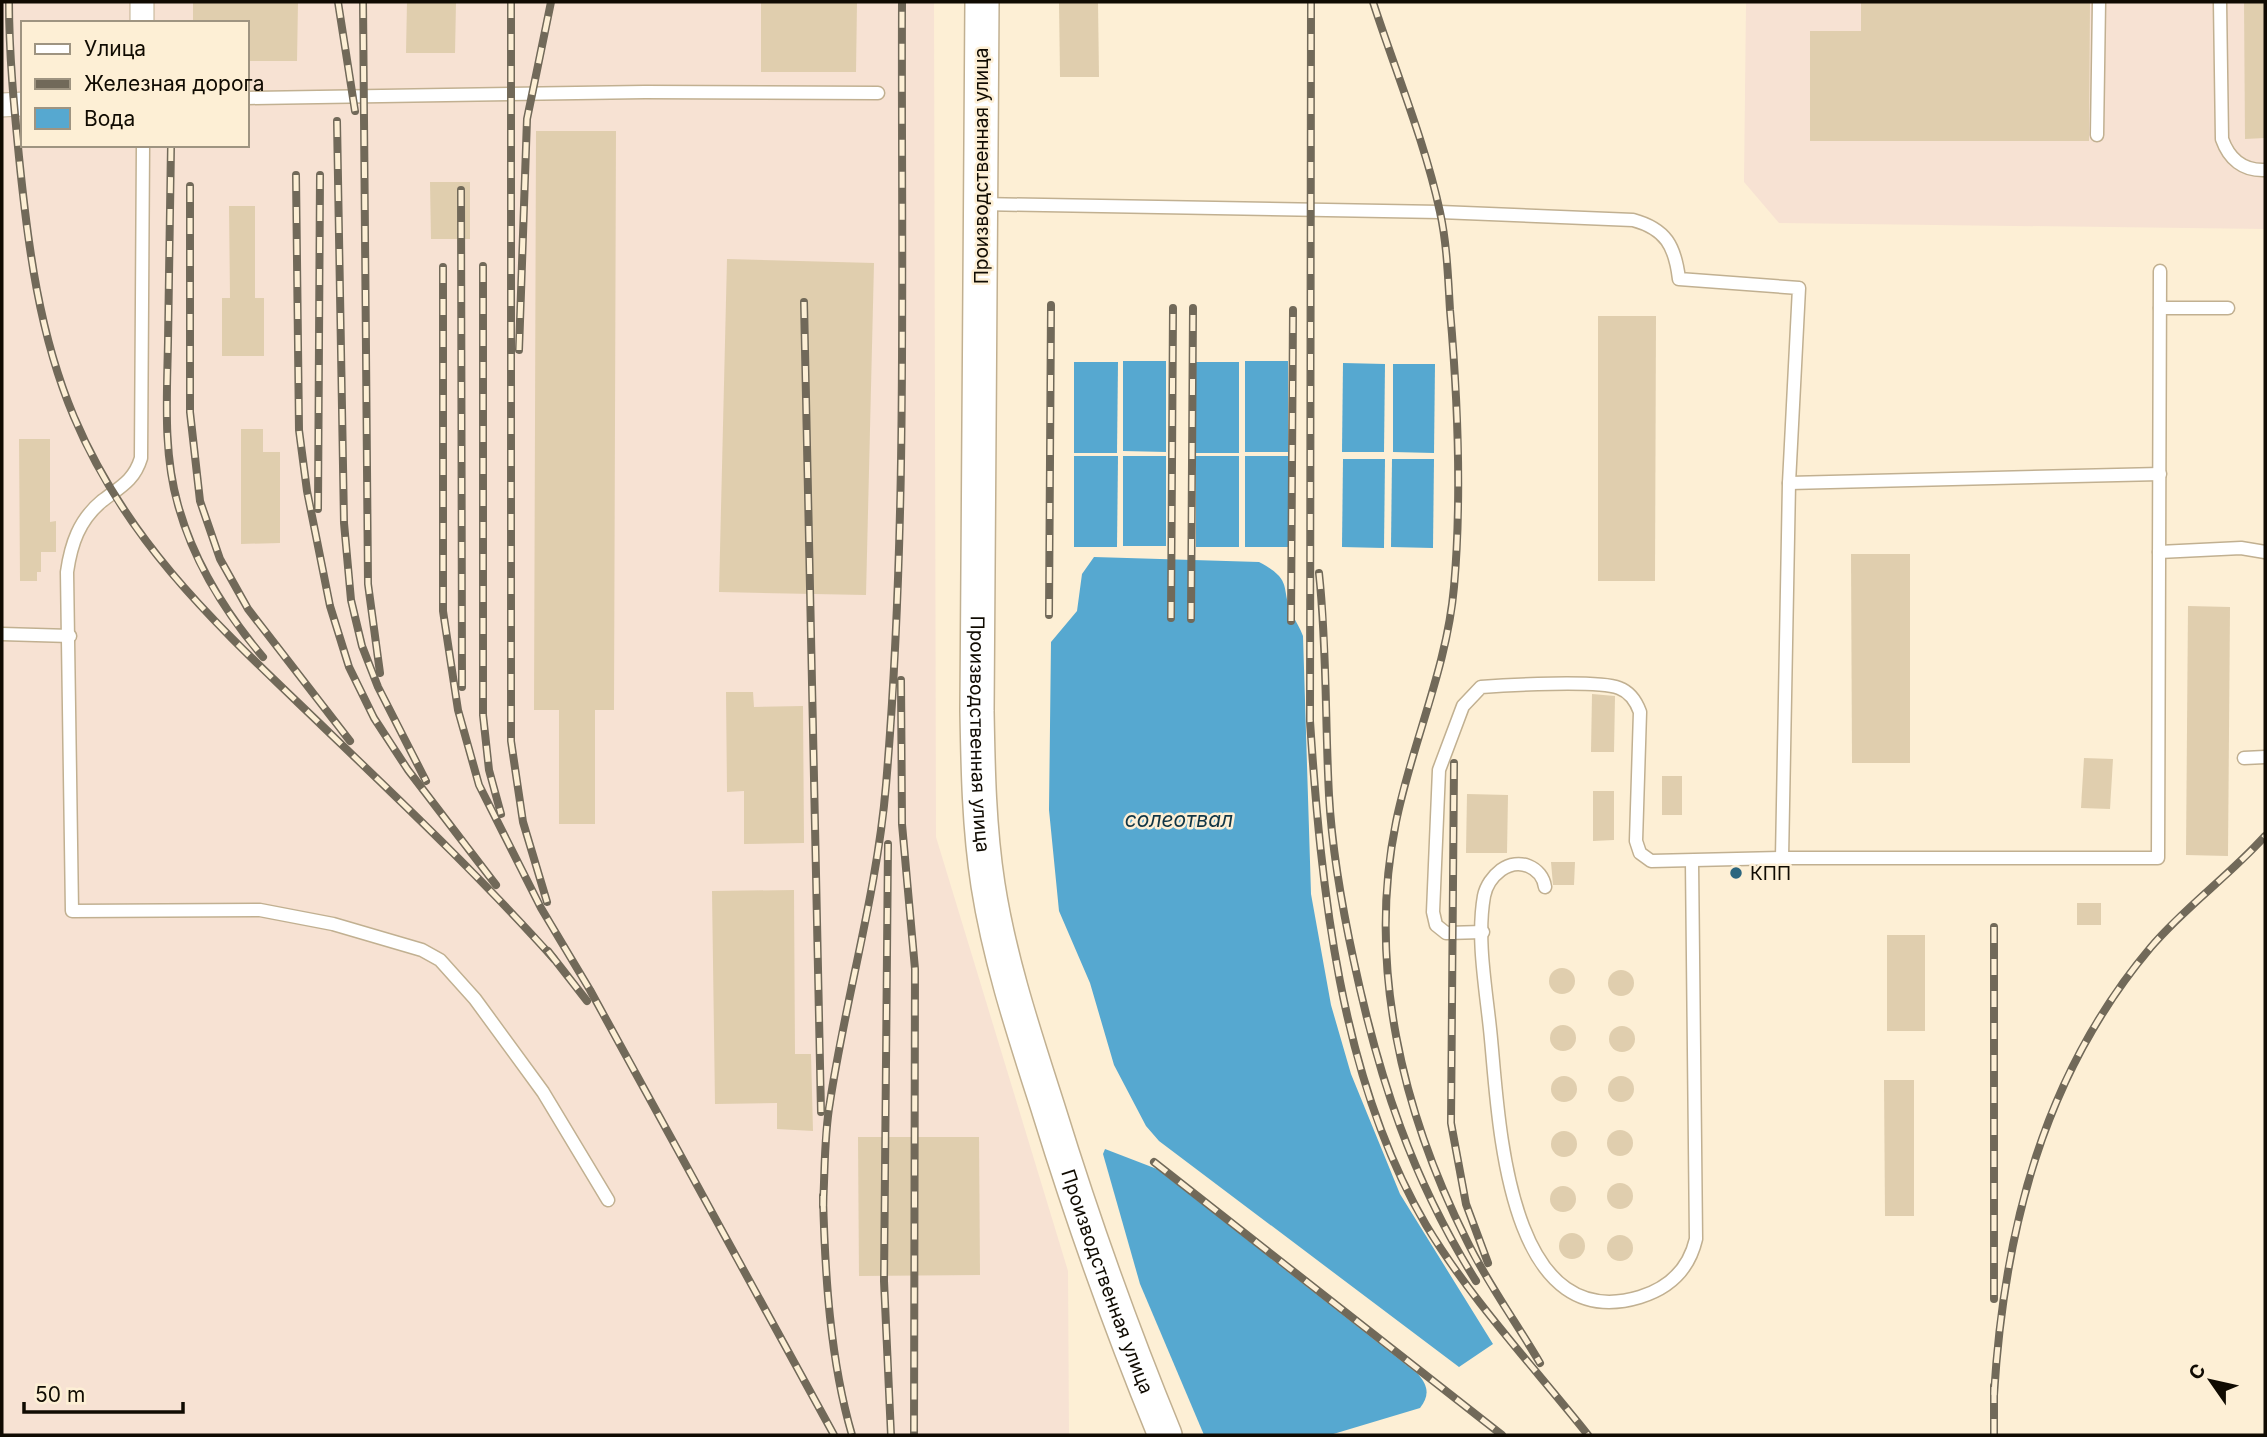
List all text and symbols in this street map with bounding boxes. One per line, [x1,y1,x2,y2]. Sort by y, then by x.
legend [21,21,248,147]
text: Улица [84,36,146,61]
street label: Производственная улица [970,48,993,284]
text: Железная дорога [84,71,264,96]
text: Вода [84,106,135,131]
street label: Производственная улица [965,615,995,853]
water label: солеотвал [1125,807,1233,832]
place label: КПП [1750,862,1791,885]
marker: КПП [1728,865,1744,881]
street label: Производственная улица [1057,1166,1159,1397]
north arrow [2176,1346,2246,1416]
text: С [2184,1360,2211,1384]
scale bar [24,1370,184,1414]
text: 50 m [35,1382,85,1407]

